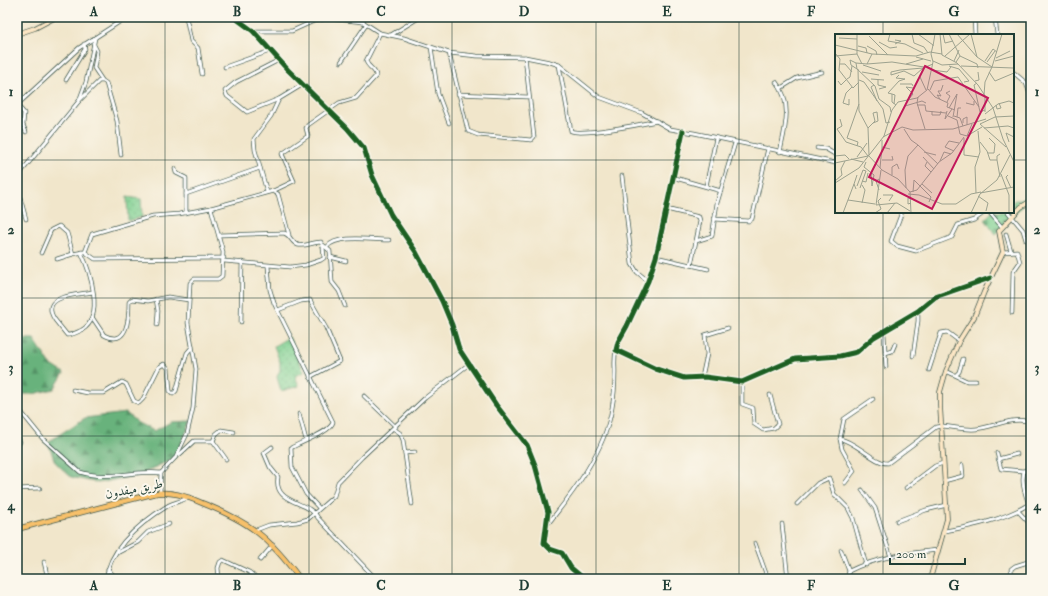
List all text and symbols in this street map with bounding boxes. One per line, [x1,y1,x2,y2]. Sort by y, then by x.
text: A [89,4,99,20]
text: B [233,4,241,20]
text: C [376,4,386,20]
text: D [519,4,530,20]
text: E [662,4,672,20]
text: F [807,4,816,20]
text: G [949,4,960,20]
inset map [835,34,1014,213]
text: 1 [9,84,14,100]
text: 1 [1035,84,1040,100]
text: 2 [8,222,15,238]
text: 2 [1034,222,1041,238]
text: 3 [9,360,14,376]
text: 3 [1035,360,1040,376]
street label: طريق ميفدون [104,476,164,502]
text: 4 [6,498,15,514]
text: 4 [1032,498,1041,514]
scale bar [890,540,965,566]
text: 200 m [896,547,927,562]
text: A [89,578,99,594]
text: B [233,578,241,594]
text: C [376,578,386,594]
text: D [519,578,530,594]
text: E [662,578,672,594]
text: F [807,578,816,594]
text: G [949,578,960,594]

